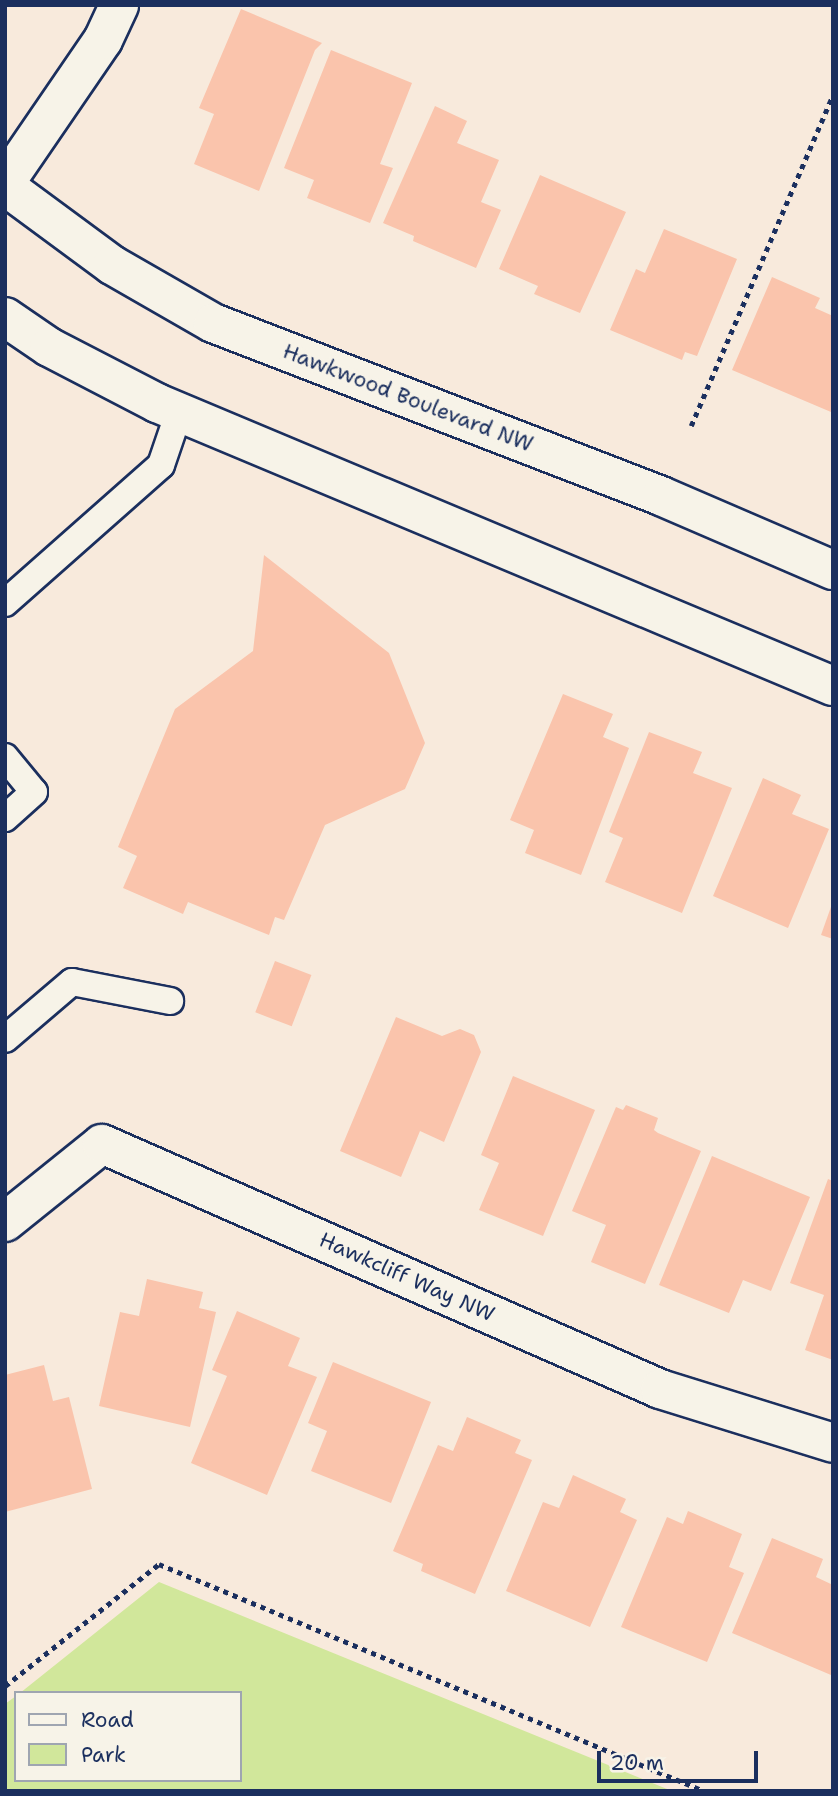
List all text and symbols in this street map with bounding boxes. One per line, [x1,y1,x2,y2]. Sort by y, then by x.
street label: Hawkwood Boulevard NW [279,339,537,457]
street label: Hawkcliff Way NW [315,1227,499,1327]
legend [14,1691,242,1782]
text: Road [81,1706,134,1734]
scale bar [600,1736,761,1780]
text: Park [81,1741,126,1769]
text: 20 m [610,1749,664,1777]

